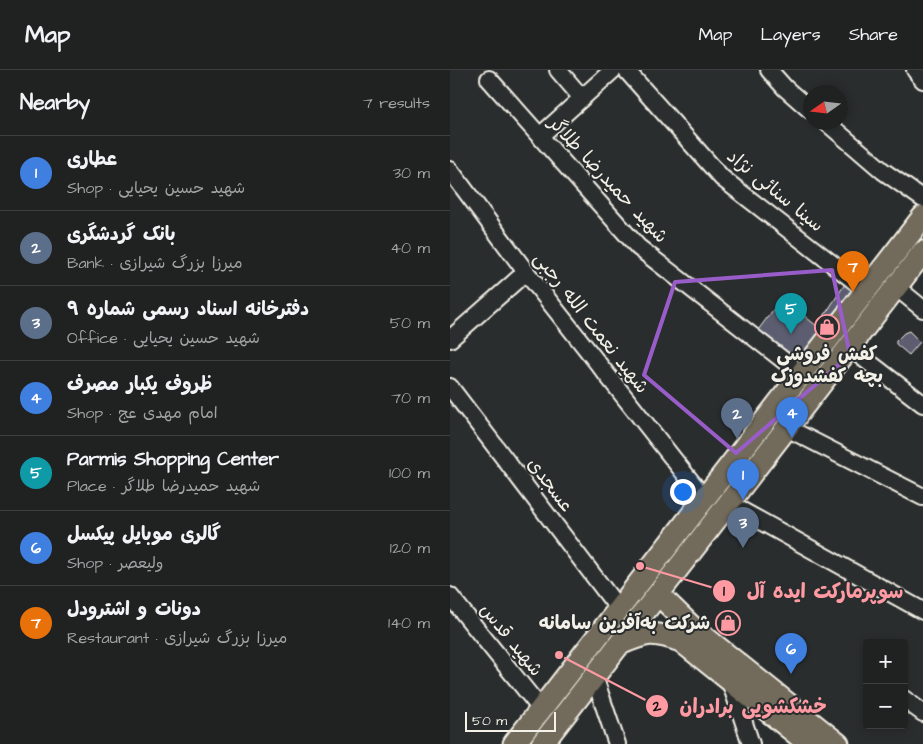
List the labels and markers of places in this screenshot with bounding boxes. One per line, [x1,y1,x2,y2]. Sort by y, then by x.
pin: 7 [837,251,869,292]
pin: 5 [775,293,807,334]
shop icon: کفش فروشی بچه کفشدوزک [814,314,840,340]
place label: کفش فروشی بچه کفشدوزک [771,341,883,390]
pin: 4 [776,397,808,438]
pin: 2 [721,398,753,439]
pin: 1 [727,459,759,500]
pin: 3 [727,507,759,548]
callout: سوپرمارکت ایده آل [711,574,913,609]
place label: شرکت به‌آفرین سامانه [538,610,710,637]
shop icon: شرکت به‌آفرین سامانه [715,610,741,636]
pin: 6 [775,633,807,674]
callout: خشکشویی برادران [644,688,836,723]

